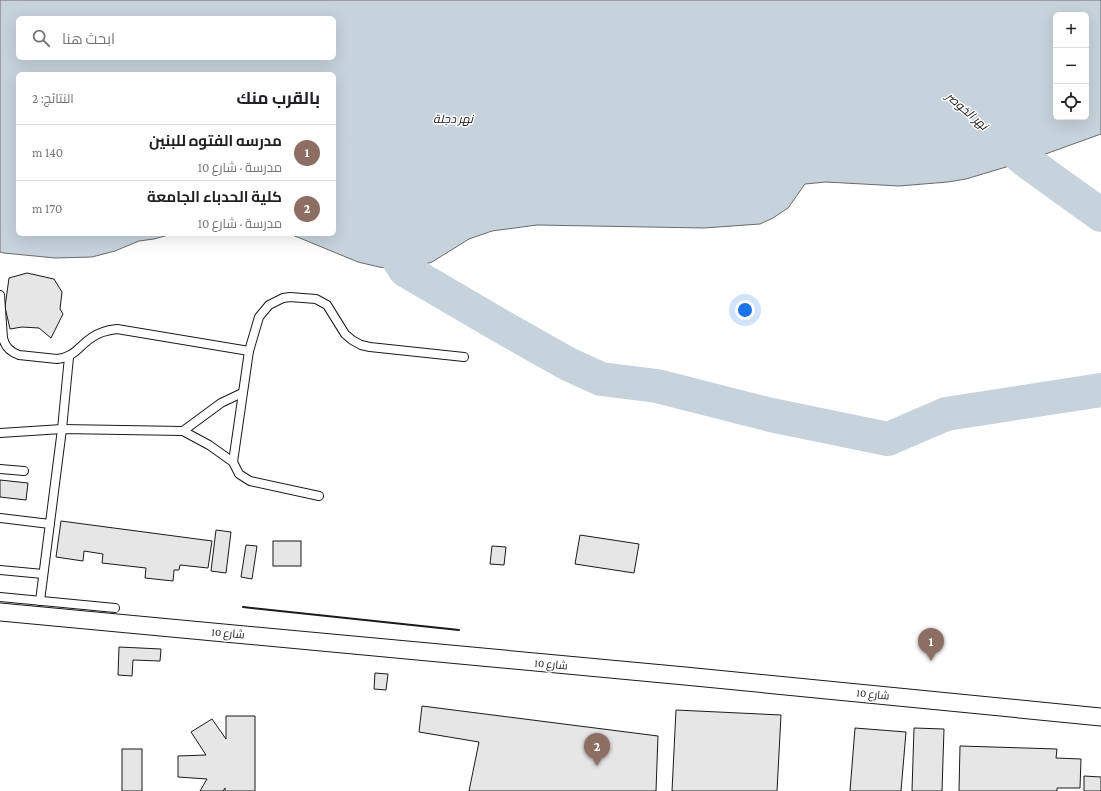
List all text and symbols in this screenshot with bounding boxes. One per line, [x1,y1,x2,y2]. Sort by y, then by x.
map controls [1053,12,1089,120]
button: + [1053,12,1089,48]
search box [16,16,336,60]
icon: search [30,27,52,49]
text: ابحث هنا [62,31,115,47]
button: − [1053,48,1089,84]
button: locate [1053,84,1089,120]
water label: نهر الخوصر [942,88,992,134]
text: بالقرب منك [237,89,320,108]
text: النتائج: 2 [32,91,74,106]
water label: نهر دجلة [433,112,475,126]
text: مدرسه الفتوه للبنين [149,133,282,149]
text: 140 m [32,145,63,160]
text: 1 [305,145,309,160]
text: مدرسة · شارع 10 [198,160,282,175]
text: كلية الحدباء الجامعة [147,189,282,205]
text: 170 m [32,201,62,216]
text: 2 [304,201,310,216]
text: مدرسة · شارع 10 [198,216,282,231]
your location [735,300,755,320]
street label: شارع 10 [211,626,245,642]
pin: 1 [918,628,944,661]
street label: شارع 10 [534,657,568,673]
street label: شارع 10 [856,686,890,704]
pin: 2 [584,733,610,766]

